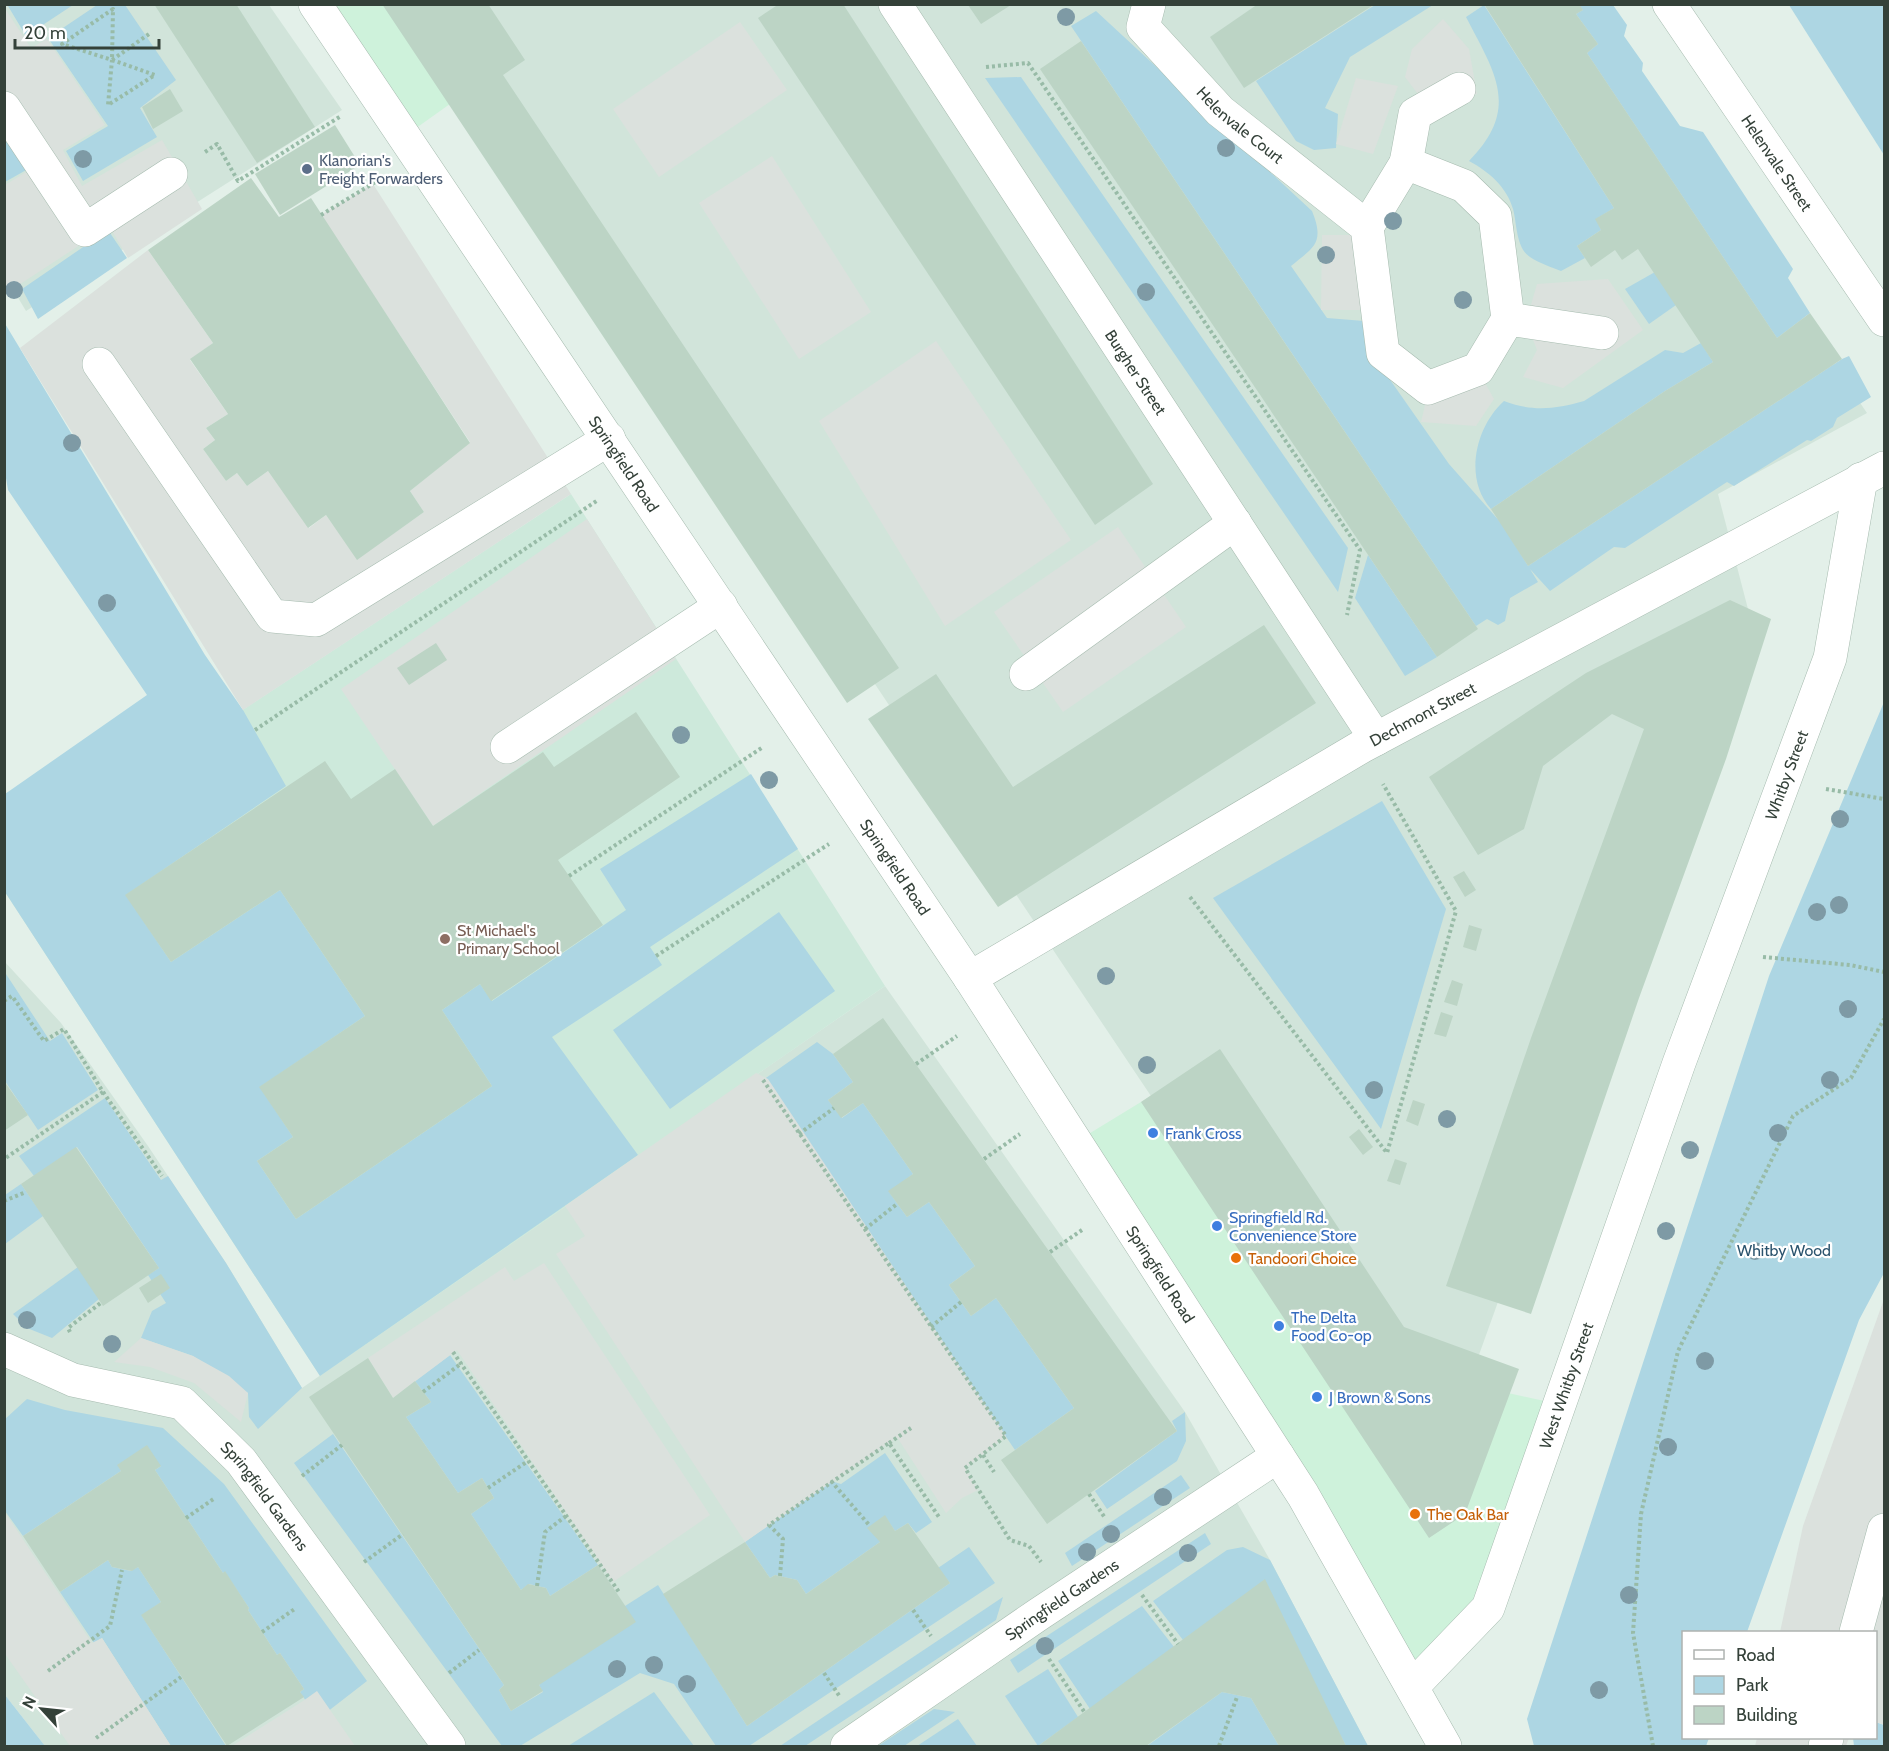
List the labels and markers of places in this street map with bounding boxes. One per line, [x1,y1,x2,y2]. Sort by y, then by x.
place label: Klanorian's Freight Forwarders [319,151,443,188]
marker: Klanorian's Freight Forwarders [300,162,314,176]
place label: St Michael's Primary School [457,921,560,958]
marker: St Michael's Primary School [438,932,452,946]
place label: Frank Cross [1165,1124,1242,1143]
marker: Frank Cross [1146,1126,1160,1140]
place label: Springfield Rd. Convenience Store [1229,1208,1357,1245]
marker: Springfield Rd. Convenience Store [1210,1219,1224,1233]
place label: Tandoori Choice [1248,1249,1357,1268]
marker: Tandoori Choice [1229,1251,1243,1265]
place label: The Delta Food Co-op [1291,1308,1372,1345]
marker: The Delta Food Co-op [1272,1319,1286,1333]
place label: J Brown & Sons [1328,1388,1431,1407]
marker: J Brown & Sons [1310,1390,1324,1404]
place label: The Oak Bar [1427,1505,1510,1524]
marker: The Oak Bar [1408,1507,1422,1521]

